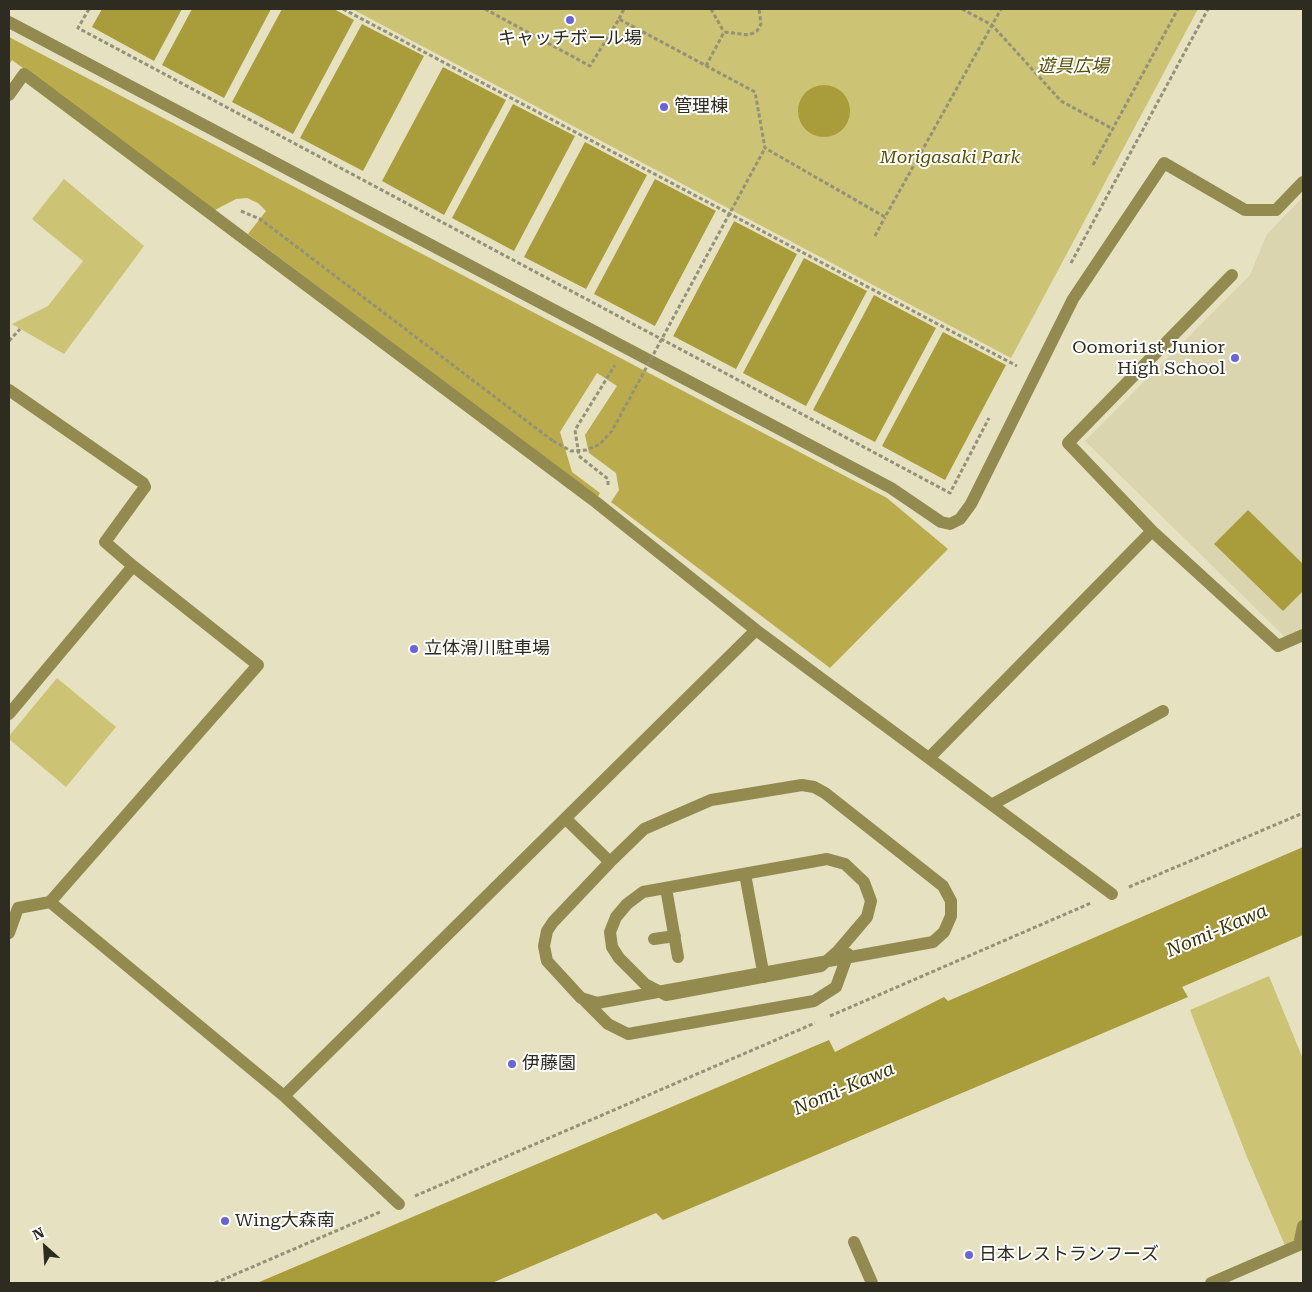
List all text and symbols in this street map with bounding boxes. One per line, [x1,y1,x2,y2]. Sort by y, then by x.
marker: キャッチボール場 [564,14,576,26]
place label: キャッチボール場 [498,28,642,50]
park label: 遊具広場 [1037,56,1109,78]
place label: 管理棟 [674,96,728,118]
marker: 管理棟 [658,101,670,113]
park label: Morigasaki Park [880,147,1020,169]
place label: Oomori1st Junior High School [1072,337,1225,379]
marker: Oomori1st Junior High School [1229,352,1241,364]
place label: 立体滑川駐車場 [424,638,550,660]
marker: 立体滑川駐車場 [408,643,420,655]
water label: Nomi-Kawa [1163,899,1271,963]
place label: 伊藤園 [522,1053,576,1075]
water label: Nomi-Kawa [790,1057,898,1121]
marker: 伊藤園 [506,1058,518,1070]
place label: Wing大森南 [235,1210,335,1232]
marker: Wing大森南 [219,1215,231,1227]
north arrow [20,1222,70,1272]
text: N [30,1224,47,1243]
place label: 日本レストランフーズ [979,1244,1159,1266]
marker: 日本レストランフーズ [963,1249,975,1261]

